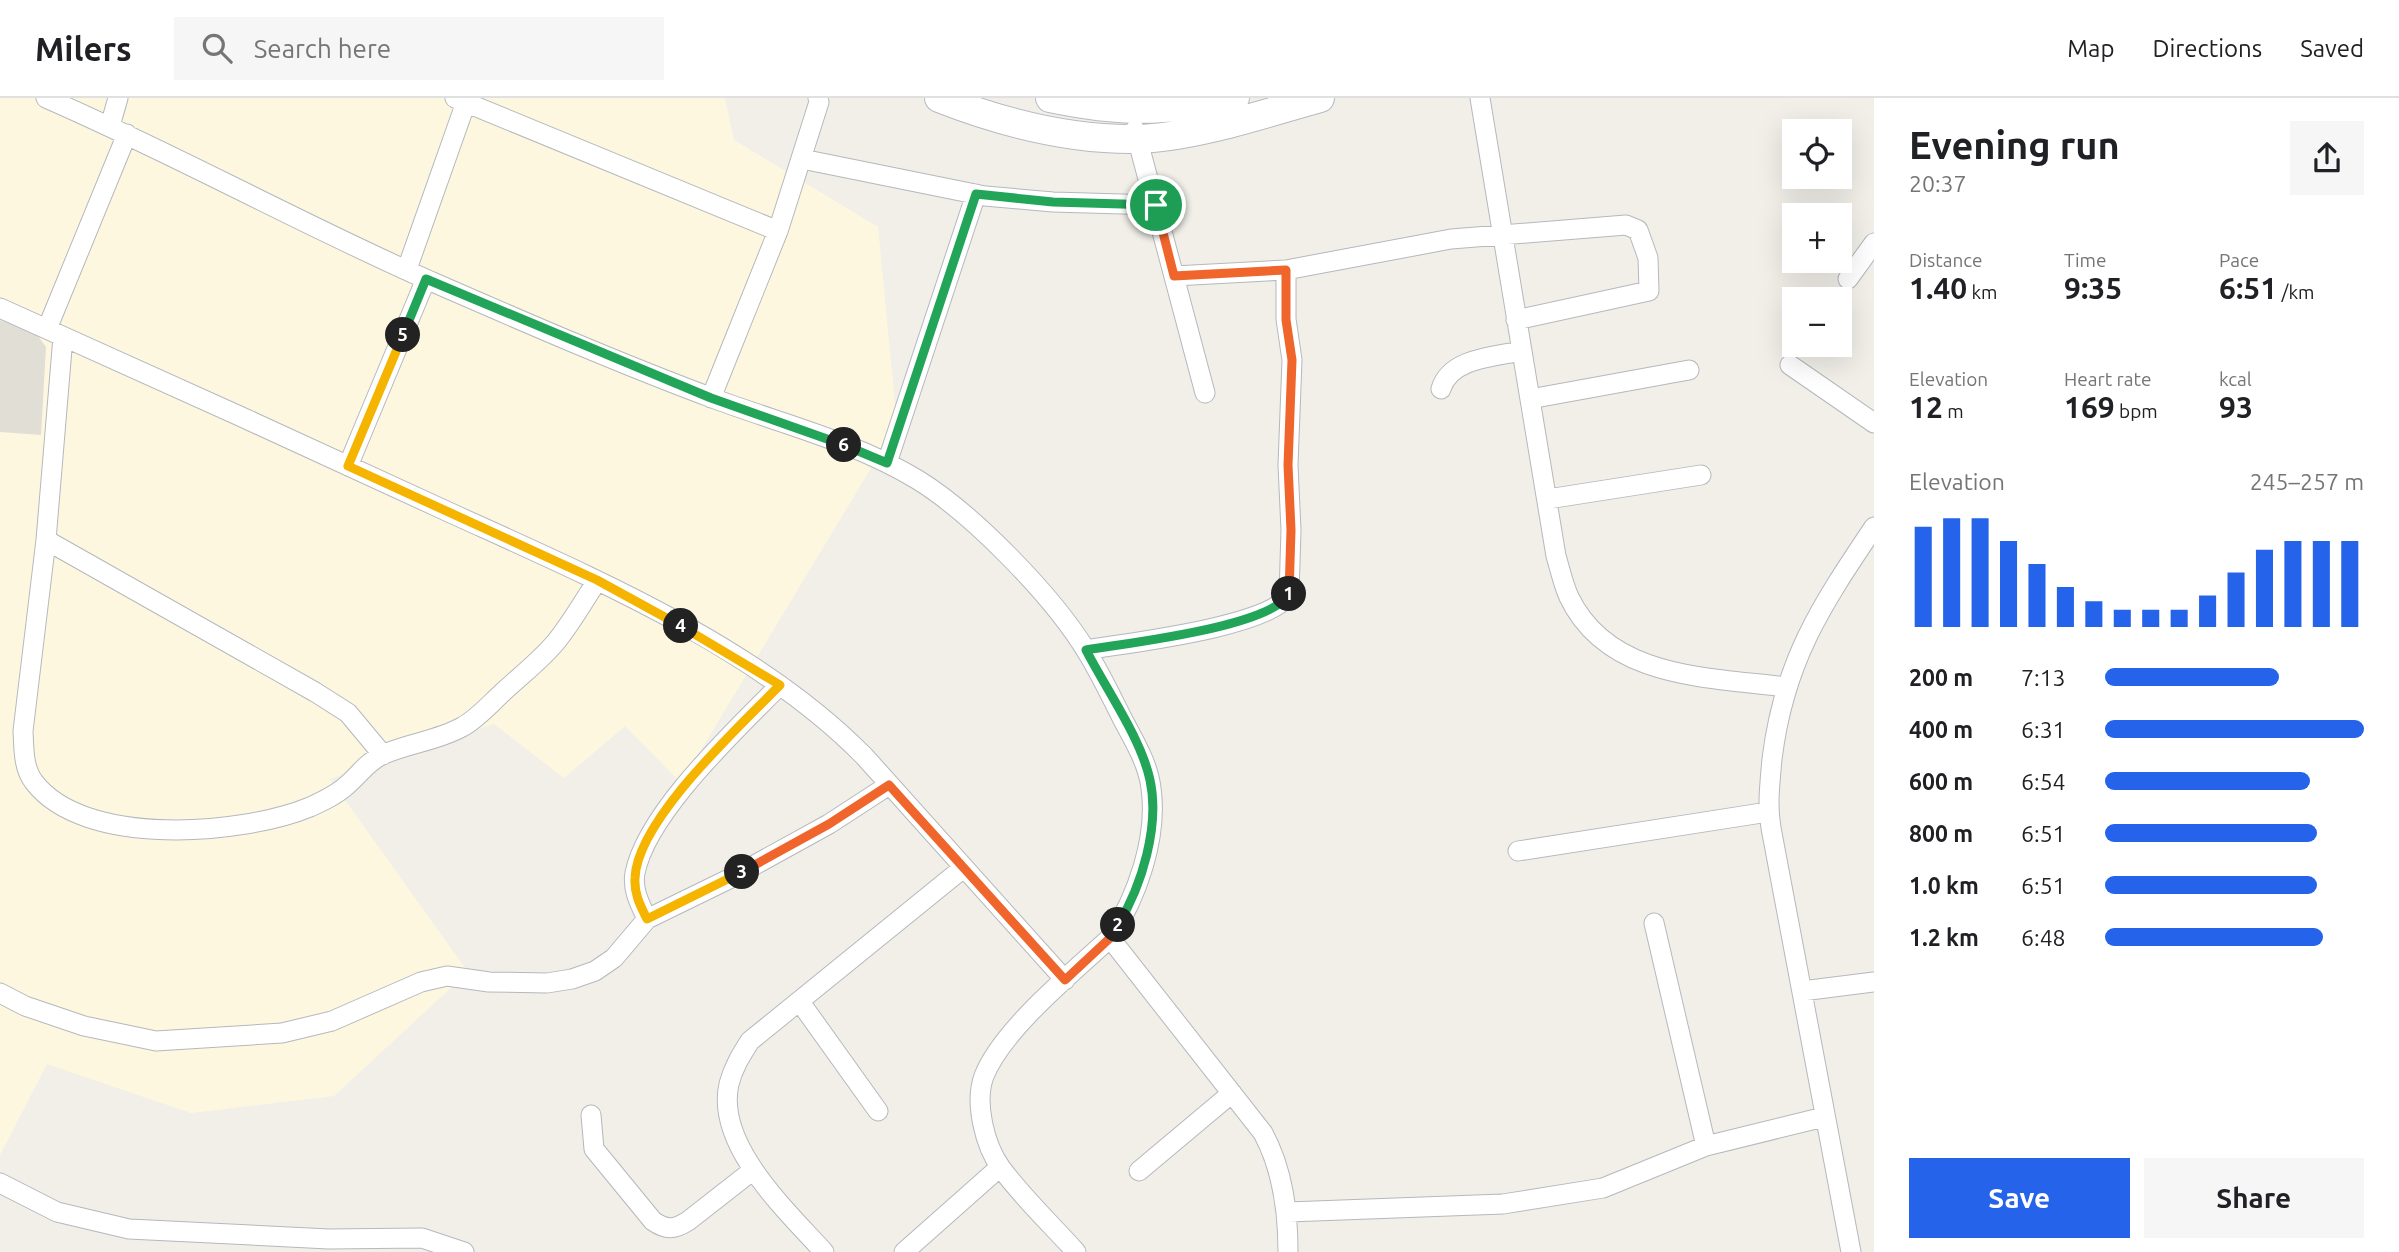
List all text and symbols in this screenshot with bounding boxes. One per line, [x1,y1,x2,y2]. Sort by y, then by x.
search box [174,17,664,80]
icon: search [198,29,236,67]
text: Milers [35,30,132,67]
text: Search here [254,34,391,63]
text: Map [2067,35,2114,62]
text: Directions [2152,35,2262,62]
text: Saved [2300,35,2364,62]
map controls [1782,119,1852,357]
button: locate [1782,119,1852,189]
button: share [2290,121,2364,195]
text: Evening run [1909,124,2120,166]
text: 20:37 [1909,171,1967,196]
pin [1126,175,1186,235]
icon: arrive [1137,186,1175,224]
button: + [1782,203,1852,273]
text: Distance [1909,249,1983,271]
text: Time [2064,249,2106,271]
text: Pace [2219,249,2259,271]
text: 1.40 [1909,271,1967,305]
text: 9:35 [2064,271,2122,305]
text: 6:51 [2219,271,2277,305]
text: km [1967,281,1997,303]
text: /km [2277,281,2315,303]
button: − [1782,287,1852,357]
pin: 5 [386,317,420,352]
text: 5 [397,323,408,345]
text: Elevation [1909,368,1988,390]
text: Heart rate [2064,368,2151,390]
text: kcal [2219,368,2252,390]
text: 12 [1909,390,1943,424]
text: 169 [2064,390,2115,424]
text: 93 [2219,390,2253,424]
text: m [1943,400,1964,422]
text: bpm [2115,400,2158,422]
pin: 6 [826,428,862,462]
text: 6 [838,433,849,455]
text: Elevation [1909,469,2005,494]
text: 245–257 m [2250,469,2364,494]
pin: 1 [1272,576,1306,612]
text: 1 [1283,582,1294,604]
pin: 4 [664,608,698,644]
text: 4 [675,614,686,636]
text: 200 m [1909,665,1973,690]
text: 7:13 [2021,665,2066,690]
text: 400 m [1909,717,1973,742]
text: 6:31 [2021,717,2066,742]
text: 600 m [1909,769,1973,794]
text: 6:54 [2021,769,2066,794]
text: 800 m [1909,821,1973,846]
text: 6:51 [2021,821,2066,846]
pin: 3 [724,854,760,890]
text: 3 [736,860,747,882]
text: 1.0 km [1909,873,1979,898]
text: 6:51 [2021,873,2066,898]
pin: 2 [1100,908,1136,942]
text: 2 [1112,913,1123,935]
text: 1.2 km [1909,925,1979,950]
text: 6:48 [2021,925,2066,950]
button: Save [1909,1158,2130,1238]
button: Share [2144,1158,2364,1238]

